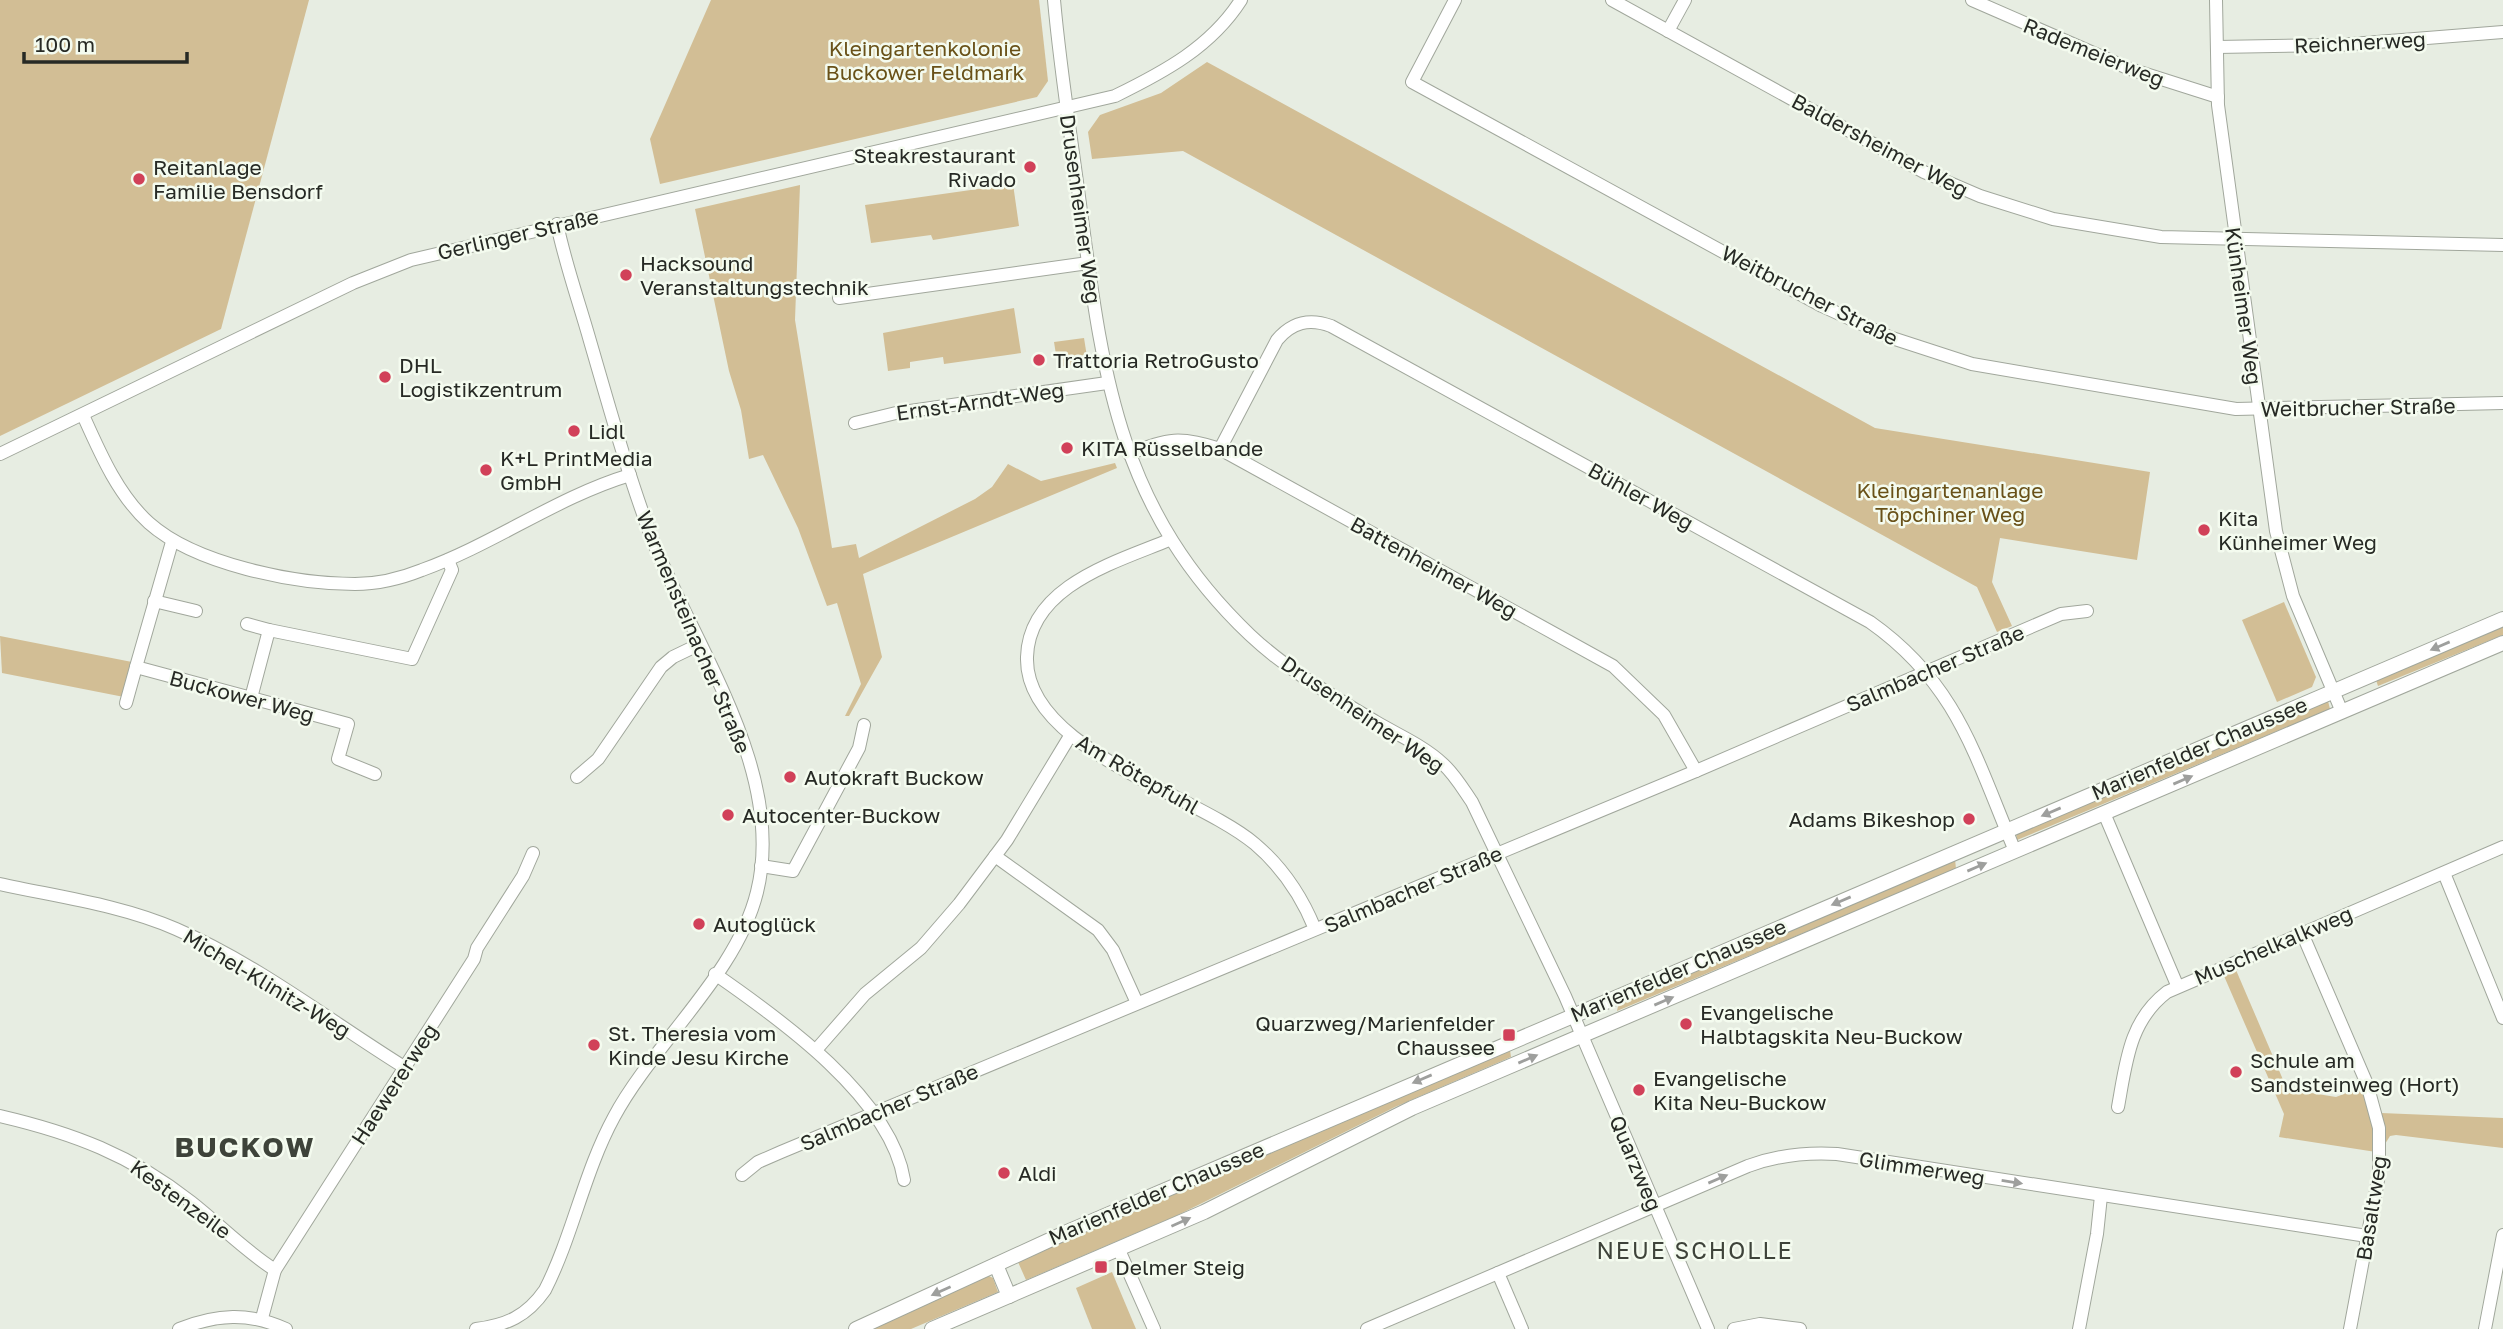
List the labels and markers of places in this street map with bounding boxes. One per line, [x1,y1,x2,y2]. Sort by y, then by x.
place label: Steakrestaurant Rivado [853,142,1016,192]
place label: Reitanlage Familie Bensdorf [153,154,323,204]
marker: Steakrestaurant Rivado [1022,159,1038,175]
marker: Reitanlage Familie Bensdorf [131,171,147,187]
place label: Hacksound Veranstaltungstechnik [640,250,869,300]
marker: Hacksound Veranstaltungstechnik [618,267,634,283]
place label: Trattoria RetroGusto [1053,347,1259,373]
place label: DHL Logistikzentrum [399,352,562,402]
marker: Trattoria RetroGusto [1031,352,1047,368]
marker: DHL Logistikzentrum [377,369,393,385]
place label: Lidl [588,418,625,444]
marker: Lidl [566,423,582,439]
place label: KITA Rüsselbande [1081,435,1263,461]
marker: KITA Rüsselbande [1059,440,1075,456]
place label: K+L PrintMedia GmbH [500,445,653,495]
marker: K+L PrintMedia GmbH [478,462,494,478]
place label: Kita Künheimer Weg [2218,505,2377,555]
marker: Kita Künheimer Weg [2196,522,2212,538]
place label: Autokraft Buckow [804,764,984,790]
marker: Autokraft Buckow [782,769,798,785]
place label: Autocenter-Buckow [742,802,940,828]
place label: Adams Bikeshop [1789,806,1955,832]
marker: Autocenter-Buckow [720,807,736,823]
marker: Adams Bikeshop [1961,811,1977,827]
place label: Autoglück [713,911,816,937]
marker: Autoglück [691,916,707,932]
place label: Evangelische Halbtagskita Neu-Buckow [1700,999,1963,1049]
place label: Quarzweg/Marienfelder Chaussee [1255,1010,1495,1060]
marker: Evangelische Halbtagskita Neu-Buckow [1678,1016,1694,1032]
place label: St. Theresia vom Kinde Jesu Kirche [608,1020,789,1070]
marker: Quarzweg/Marienfelder Chaussee [1501,1027,1517,1043]
marker: St. Theresia vom Kinde Jesu Kirche [586,1037,602,1053]
place label: Schule am Sandsteinweg (Hort) [2250,1047,2460,1097]
marker: Schule am Sandsteinweg (Hort) [2228,1064,2244,1080]
place label: Evangelische Kita Neu-Buckow [1653,1065,1827,1115]
marker: Evangelische Kita Neu-Buckow [1631,1082,1647,1098]
place label: Aldi [1018,1160,1057,1186]
marker: Aldi [996,1165,1012,1181]
place label: Delmer Steig [1115,1254,1245,1280]
marker: Delmer Steig [1093,1259,1109,1275]

